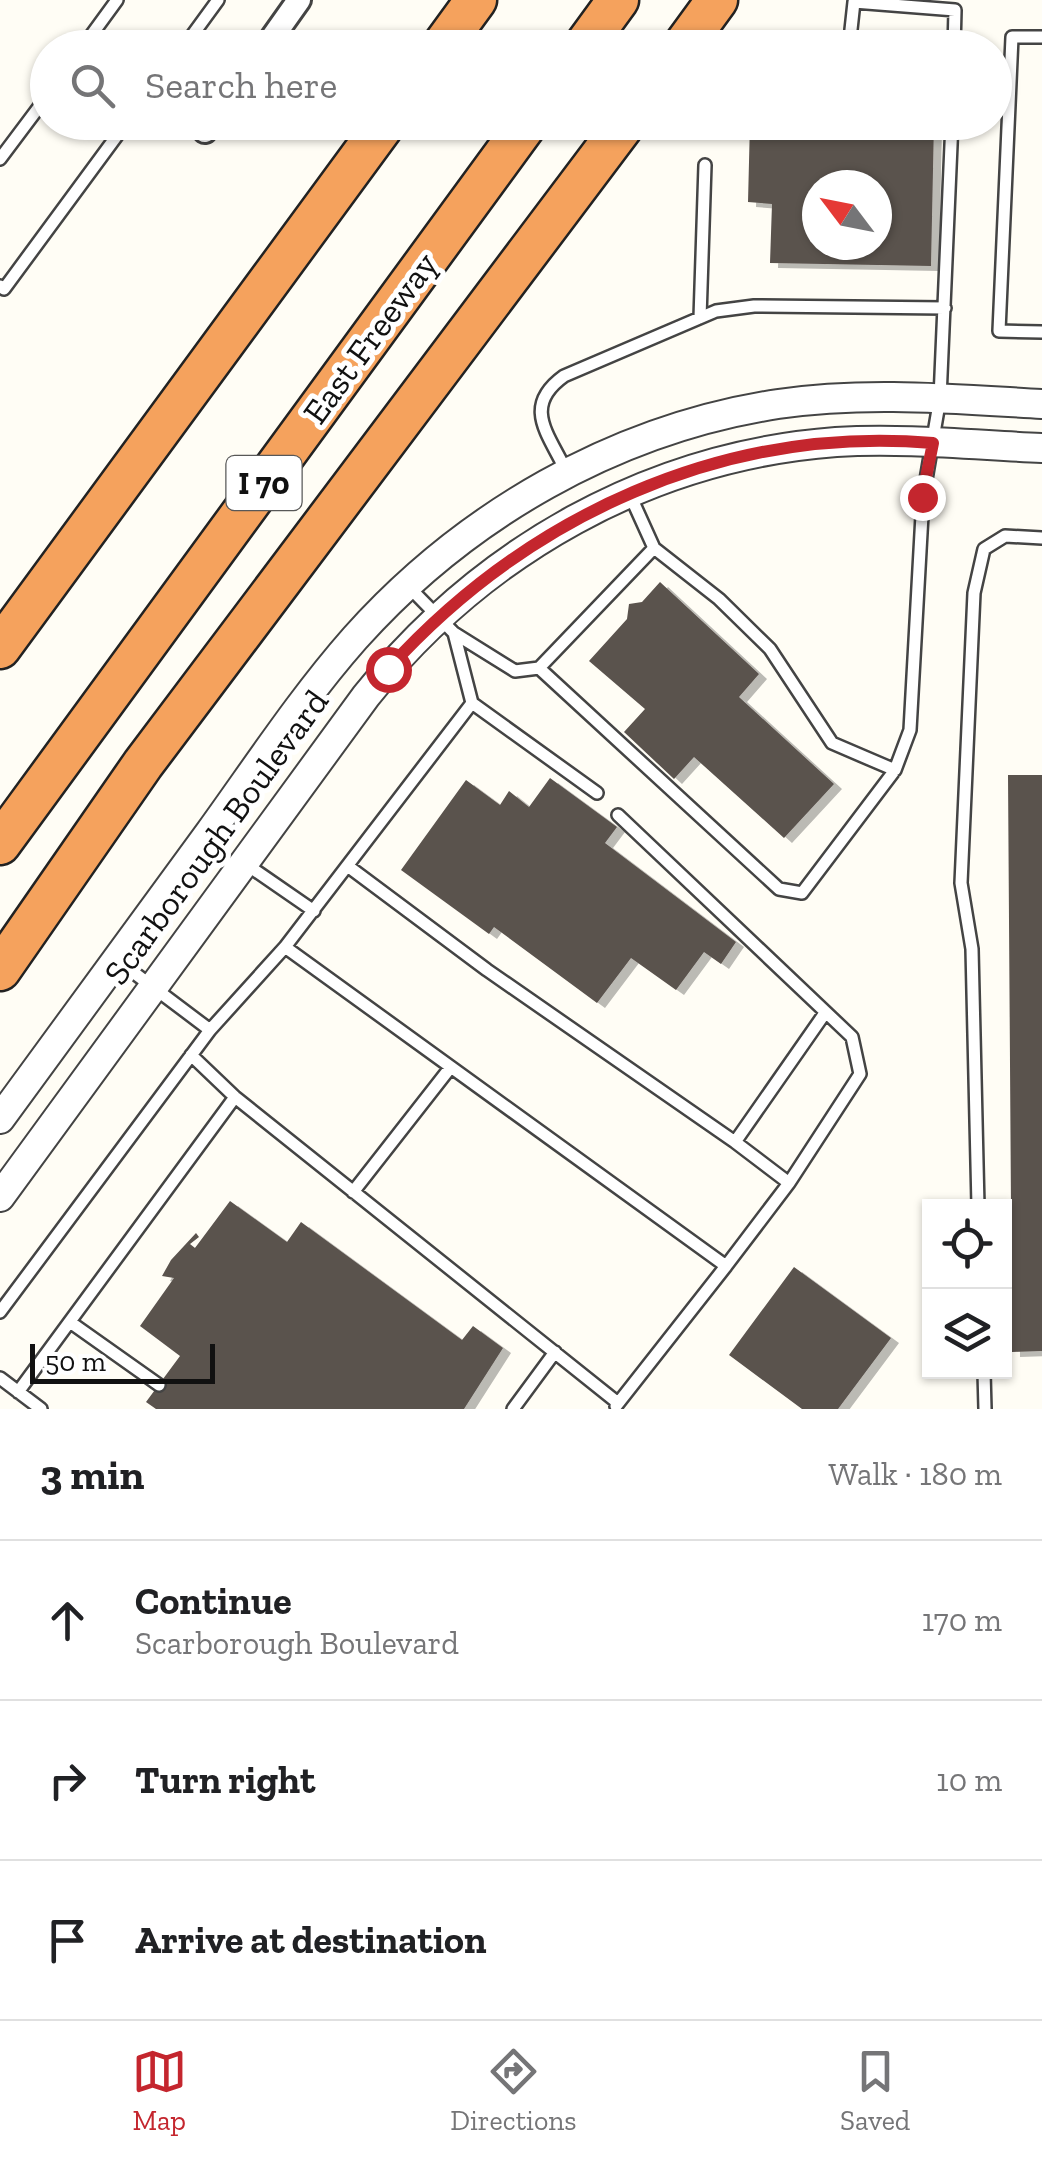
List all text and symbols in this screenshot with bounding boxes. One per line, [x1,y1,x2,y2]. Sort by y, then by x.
search box [30,30,1012,140]
icon: search [65,58,120,113]
text: Search here [145,62,337,108]
north arrow [802,170,892,260]
street label: East Freeway [294,244,446,432]
road number: I 70 [226,456,302,510]
route end [900,475,946,521]
route start [366,647,412,693]
street label: Scarborough Boulevard [95,681,337,993]
map controls [922,1199,1012,1379]
button: locate [922,1199,1012,1289]
button: layers [922,1289,1012,1379]
scale bar [30,1339,215,1384]
text: 50 m [45,1345,106,1378]
text: 3 min [40,1449,145,1500]
text: Walk · 180 m [829,1455,1002,1493]
text: Continue [135,1578,292,1624]
icon: ahead [40,1593,95,1648]
text: 170 m [922,1601,1002,1639]
text: Scarborough Boulevard [135,1624,459,1662]
icon: right [40,1753,95,1808]
text: Turn right [135,1757,315,1803]
text: 10 m [936,1761,1002,1799]
icon: arrive [40,1913,95,1968]
text: Arrive at destination [135,1917,486,1963]
tab: Map [132,2044,187,2137]
tab: Directions [450,2044,577,2137]
tab: Saved [840,2044,910,2137]

